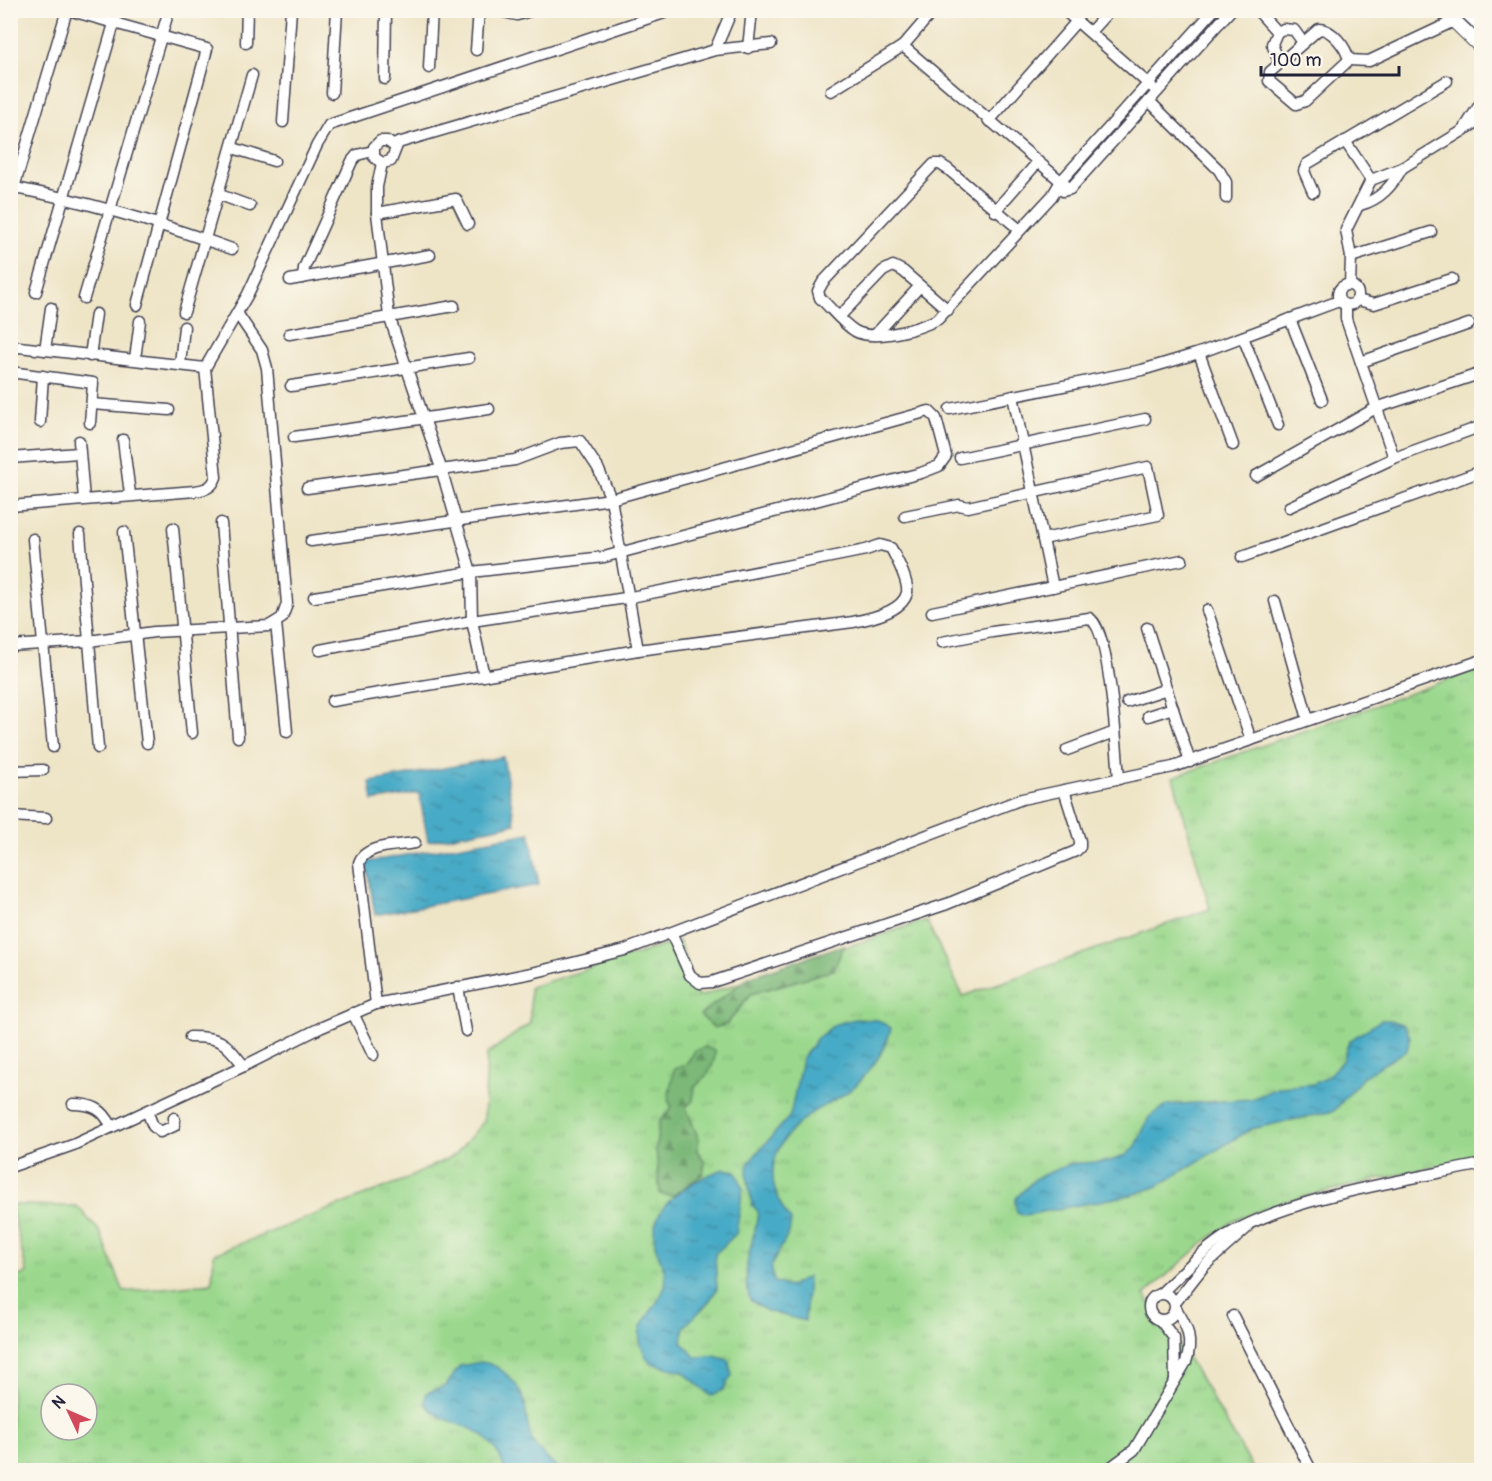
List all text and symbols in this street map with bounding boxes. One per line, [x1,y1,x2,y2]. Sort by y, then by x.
scale bar [1261,39,1399,77]
text: 100 m [1270,49,1322,72]
north arrow [39,1382,99,1442]
text: N [48,1391,70,1413]

